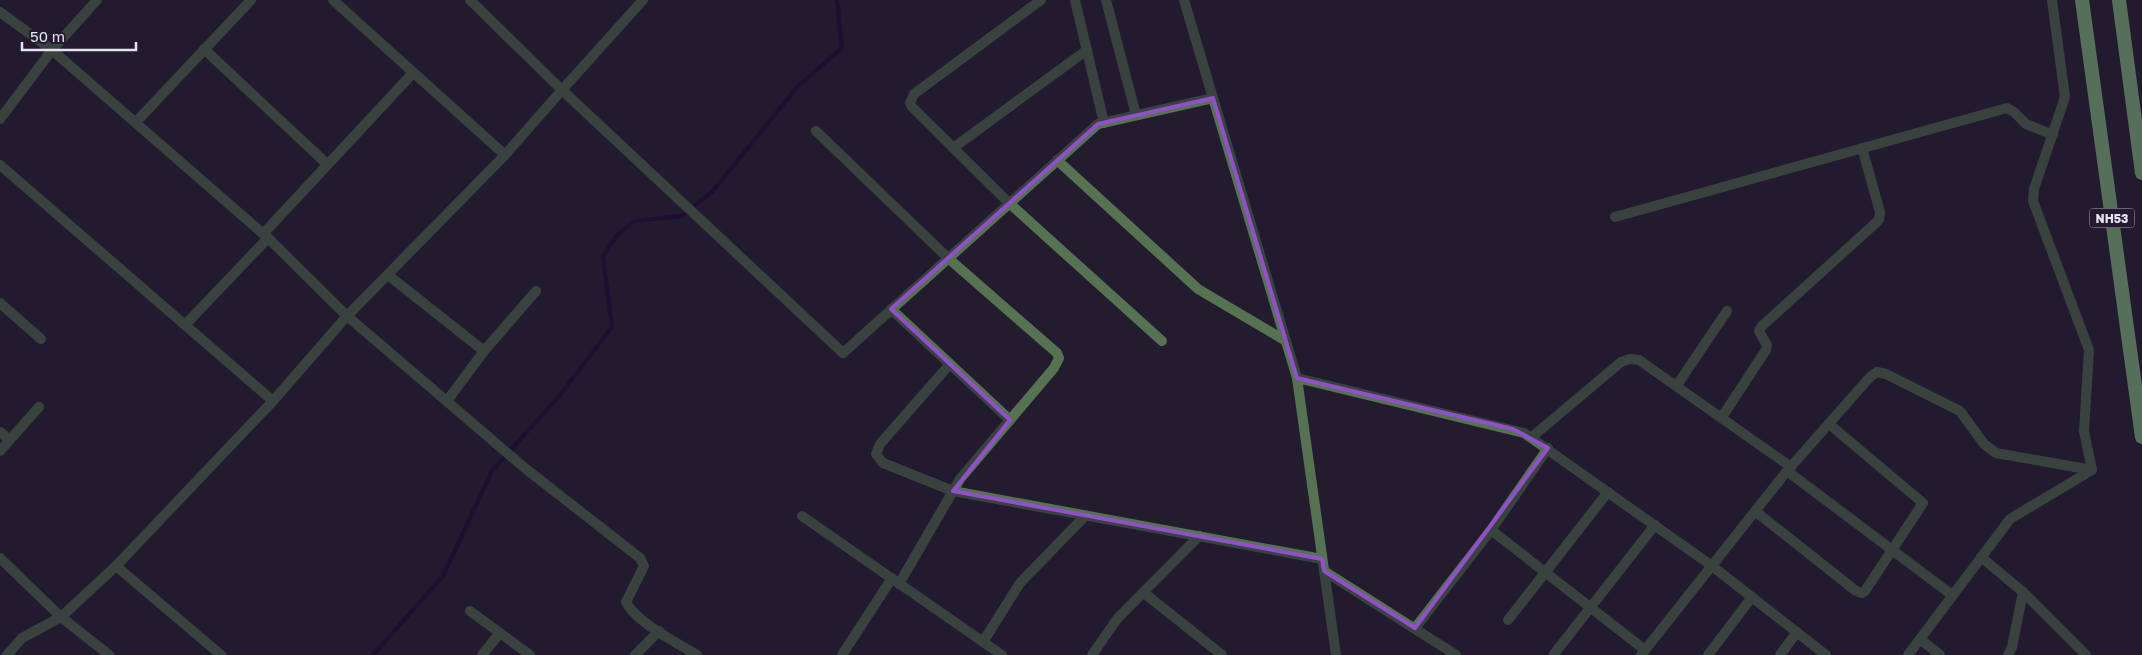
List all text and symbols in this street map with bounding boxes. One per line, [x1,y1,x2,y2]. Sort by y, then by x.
scale bar [22,20,136,52]
text: 50 m [30,27,65,45]
road number: NH53 [2090,208,2134,228]

